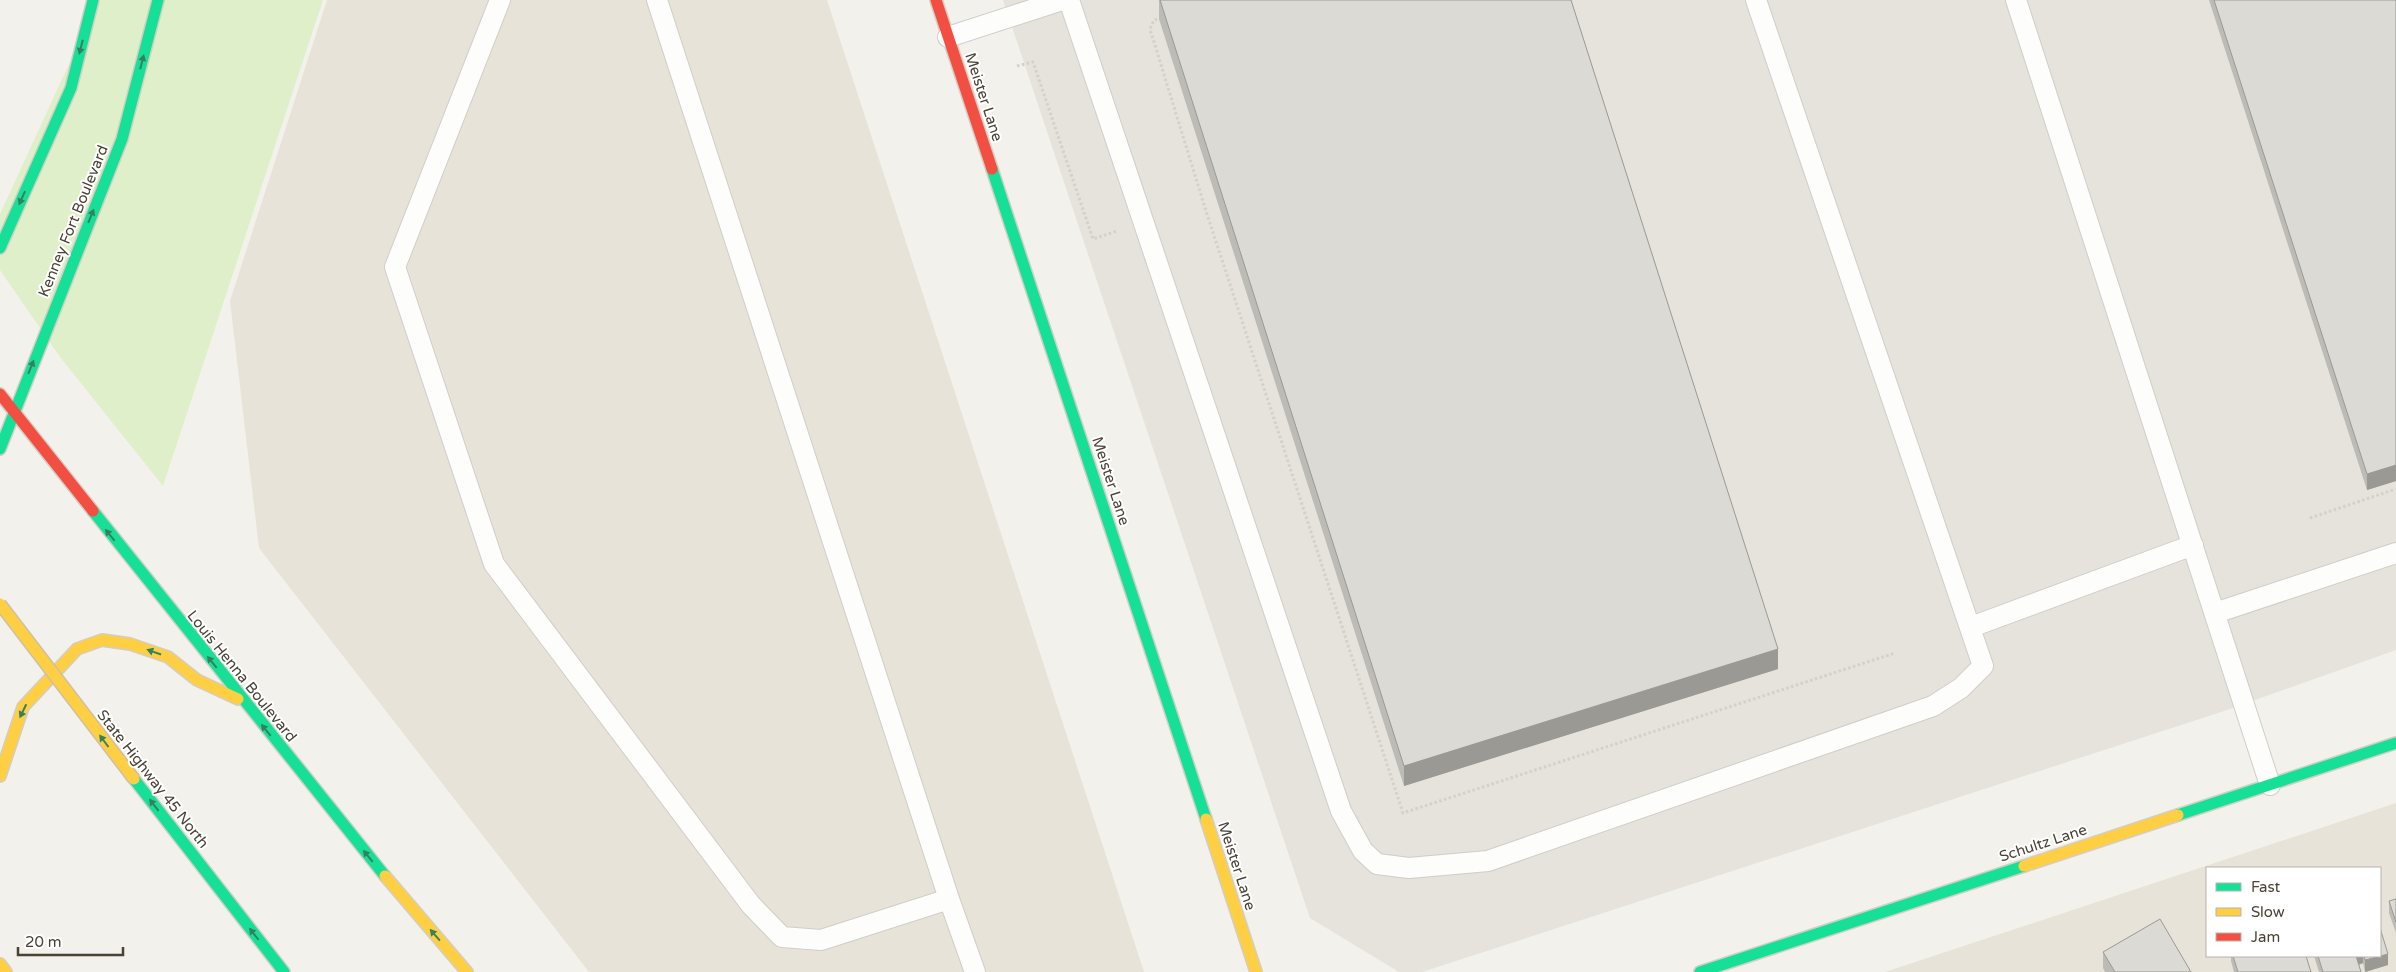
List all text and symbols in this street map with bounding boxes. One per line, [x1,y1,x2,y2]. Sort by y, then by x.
one-way arrow [77,40,85,55]
street label: Meister Lane [961,50,1007,144]
one-way arrow [138,54,146,70]
street label: Kenney Fort Boulevard [34,142,112,300]
one-way arrow [18,191,26,205]
one-way arrow [88,209,96,223]
one-way arrow [27,359,35,374]
street label: Meister Lane [1088,434,1134,528]
one-way arrow [105,529,116,542]
street label: Louis Henna Boulevard [183,607,301,745]
one-way arrow [146,648,161,656]
one-way arrow [206,656,217,669]
one-way arrow [19,703,27,718]
street label: State Highway 45 North [93,706,213,852]
one-way arrow [261,724,272,737]
one-way arrow [99,734,109,747]
one-way arrow [149,799,159,812]
street label: Meister Lane [1214,819,1260,913]
street label: Schultz Lane [1997,820,2089,866]
one-way arrow [363,850,374,863]
legend [2206,867,2381,957]
text: Fast [2251,878,2281,896]
text: Slow [2251,903,2285,921]
scale bar [18,924,122,956]
one-way arrow [249,927,259,940]
text: Jam [2251,928,2280,946]
one-way arrow [430,929,441,942]
text: 20 m [25,933,62,951]

